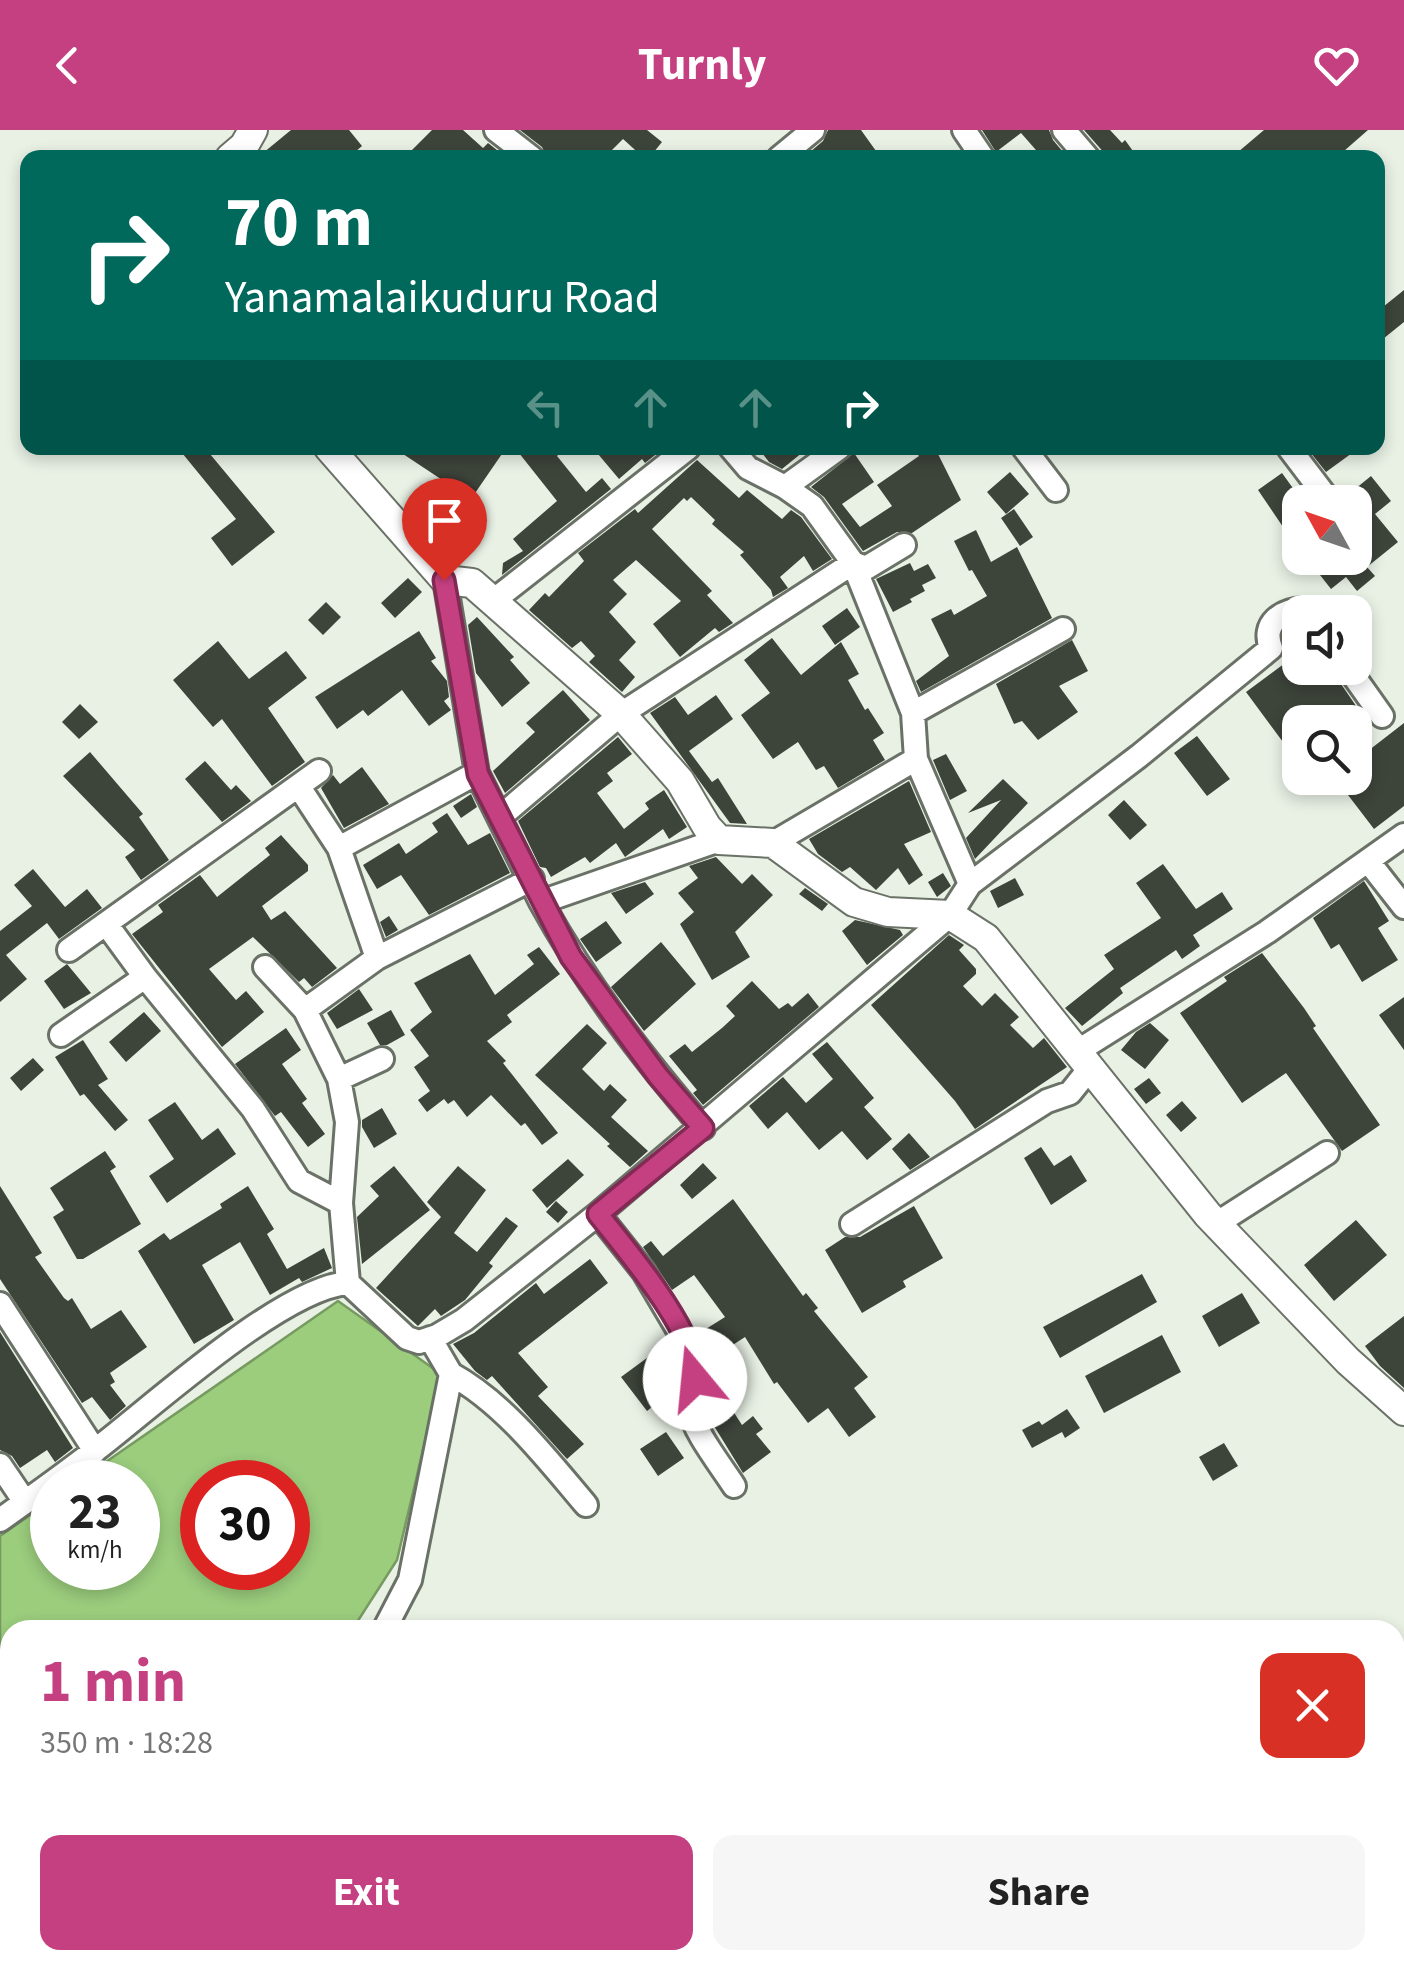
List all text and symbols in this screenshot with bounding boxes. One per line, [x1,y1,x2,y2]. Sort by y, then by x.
text: Turnly [638,33,766,97]
icon: back [40,38,95,93]
icon: heart [1309,38,1364,93]
text: 70 m [225,173,373,273]
icon: right [60,190,190,320]
text: Yanamalaikuduru Road [225,266,660,330]
icon: left [518,380,573,435]
icon: ahead [623,380,678,435]
icon: ahead [728,380,783,435]
icon: right [833,380,888,435]
pin [402,478,487,581]
north arrow [1282,485,1372,575]
map controls [1282,485,1372,795]
icon: arrive [417,493,472,548]
button: sound [1282,595,1372,685]
button: search [1282,705,1372,795]
position arrow [643,1327,747,1431]
speed limit sign: 30 [180,1460,310,1590]
text: 23 [69,1477,121,1548]
text: km/h [67,1532,123,1568]
text: 1 min [40,1640,186,1725]
button: close [1260,1653,1365,1758]
text: 350 m · 18:28 [40,1720,213,1766]
button: Exit [40,1835,693,1950]
button: Share [713,1835,1365,1950]

